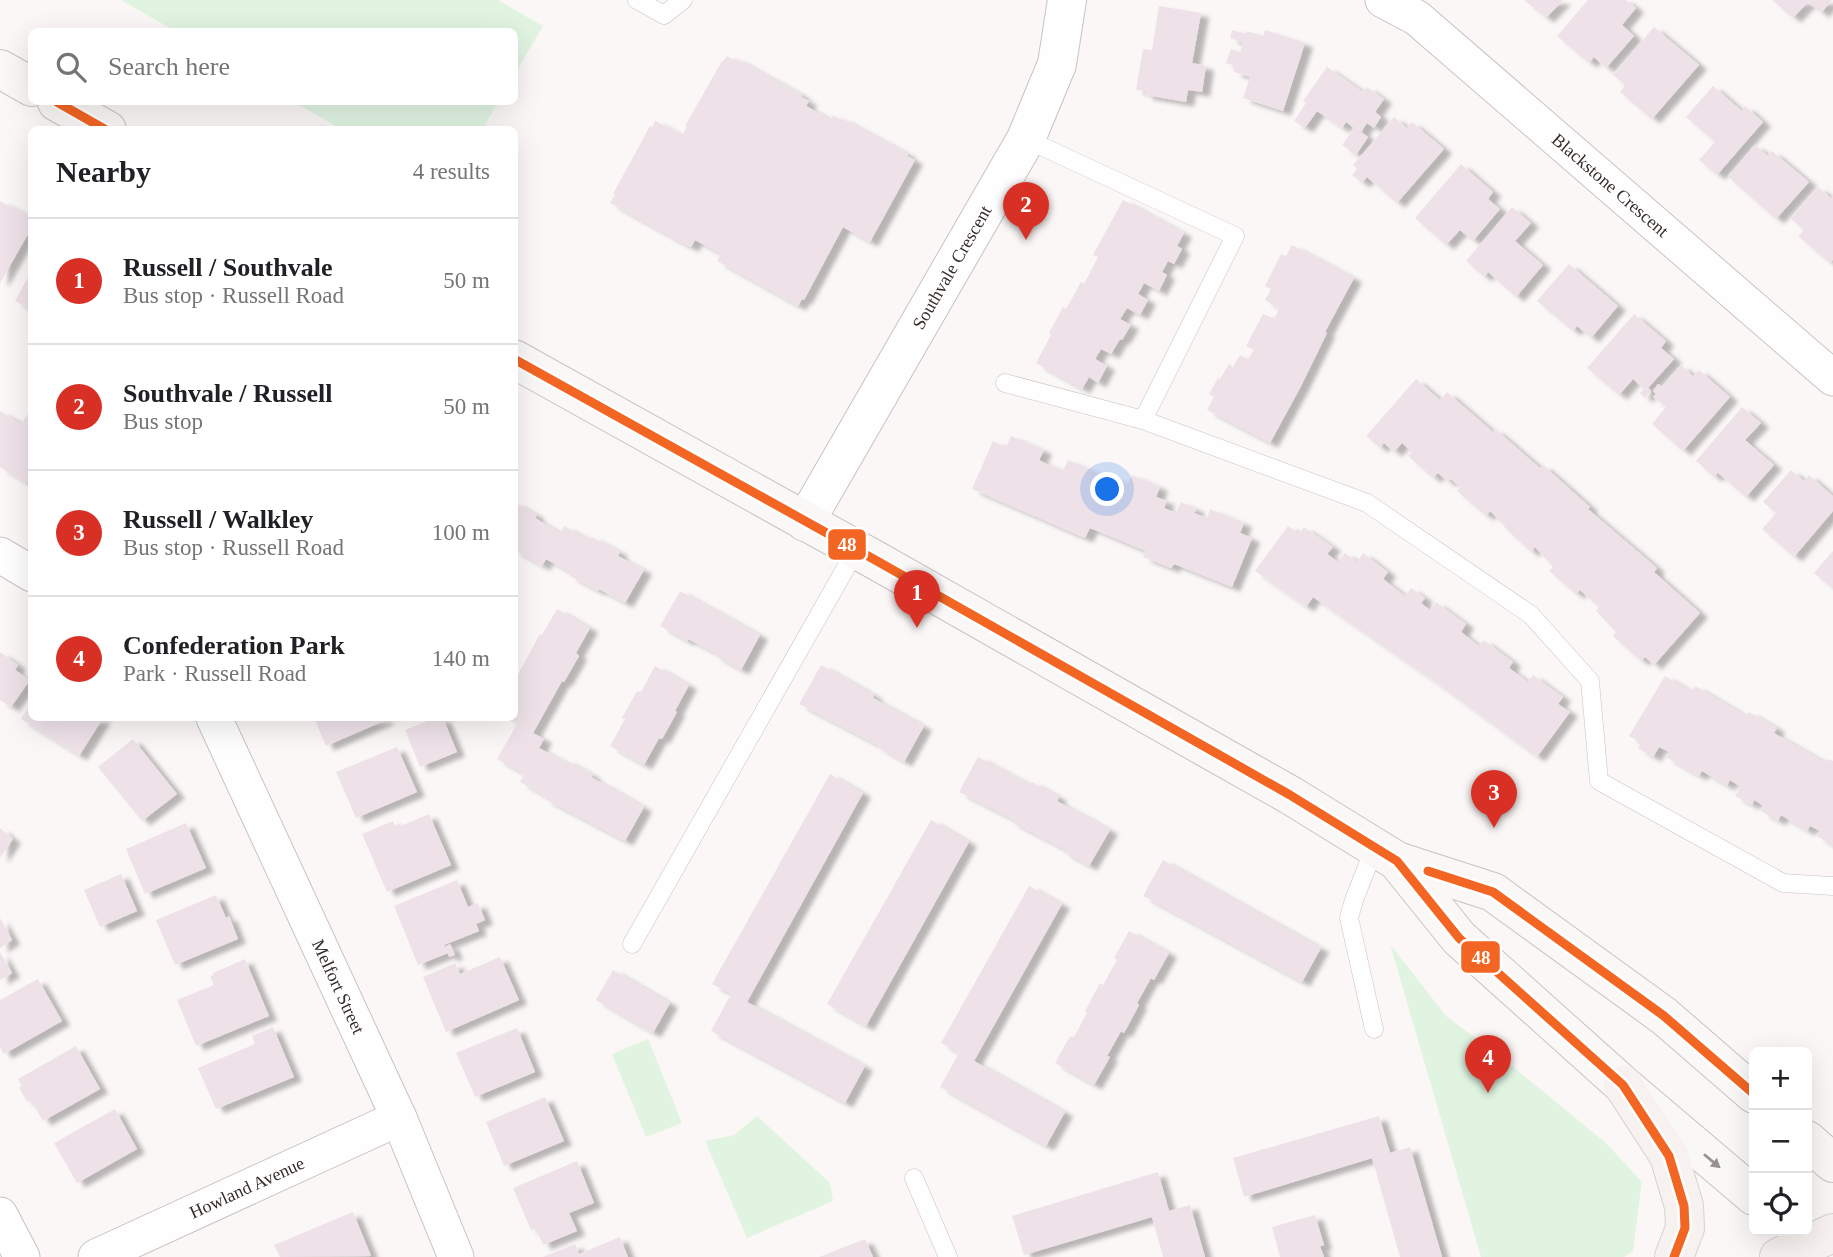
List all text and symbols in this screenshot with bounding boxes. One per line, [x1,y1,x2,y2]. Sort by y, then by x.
search box [28,28,518,105]
icon: search [52,48,90,86]
text: Search here [108,52,230,81]
street label: Blackstone Crescent [1548,129,1673,241]
text: Nearby [56,155,151,188]
text: 4 results [413,159,490,184]
pin: 2 [1003,182,1049,240]
street label: Southvale Crescent [908,202,995,333]
text: Russell / Southvale [123,253,333,282]
text: 1 [73,268,85,293]
text: 50 m [443,268,490,293]
text: Bus stop · Russell Road [123,283,344,308]
text: Southvale / Russell [123,379,333,408]
text: 2 [73,394,85,419]
text: 50 m [443,394,490,419]
text: Bus stop [123,409,203,434]
your location [1090,472,1124,506]
text: Russell / Walkley [123,505,313,534]
text: 3 [73,520,85,545]
text: 100 m [432,520,490,545]
line badge: 48 [827,528,867,561]
text: 48 [838,534,857,555]
text: Bus stop · Russell Road [123,535,344,560]
pin: 1 [894,570,940,628]
text: Confederation Park [123,631,345,660]
text: 4 [73,646,85,671]
text: 140 m [432,646,490,671]
text: Park · Russell Road [123,661,306,686]
pin: 3 [1471,770,1517,828]
street label: Melfort Street [308,936,369,1037]
line badge: 48 [1460,940,1501,974]
text: 48 [1472,947,1491,968]
pin: 4 [1465,1035,1511,1093]
map controls [1749,1047,1812,1236]
button: + [1749,1047,1812,1110]
button: − [1749,1110,1812,1173]
street label: Howland Avenue [186,1153,307,1223]
one-way arrow [1704,1153,1721,1168]
button: locate [1749,1173,1812,1236]

